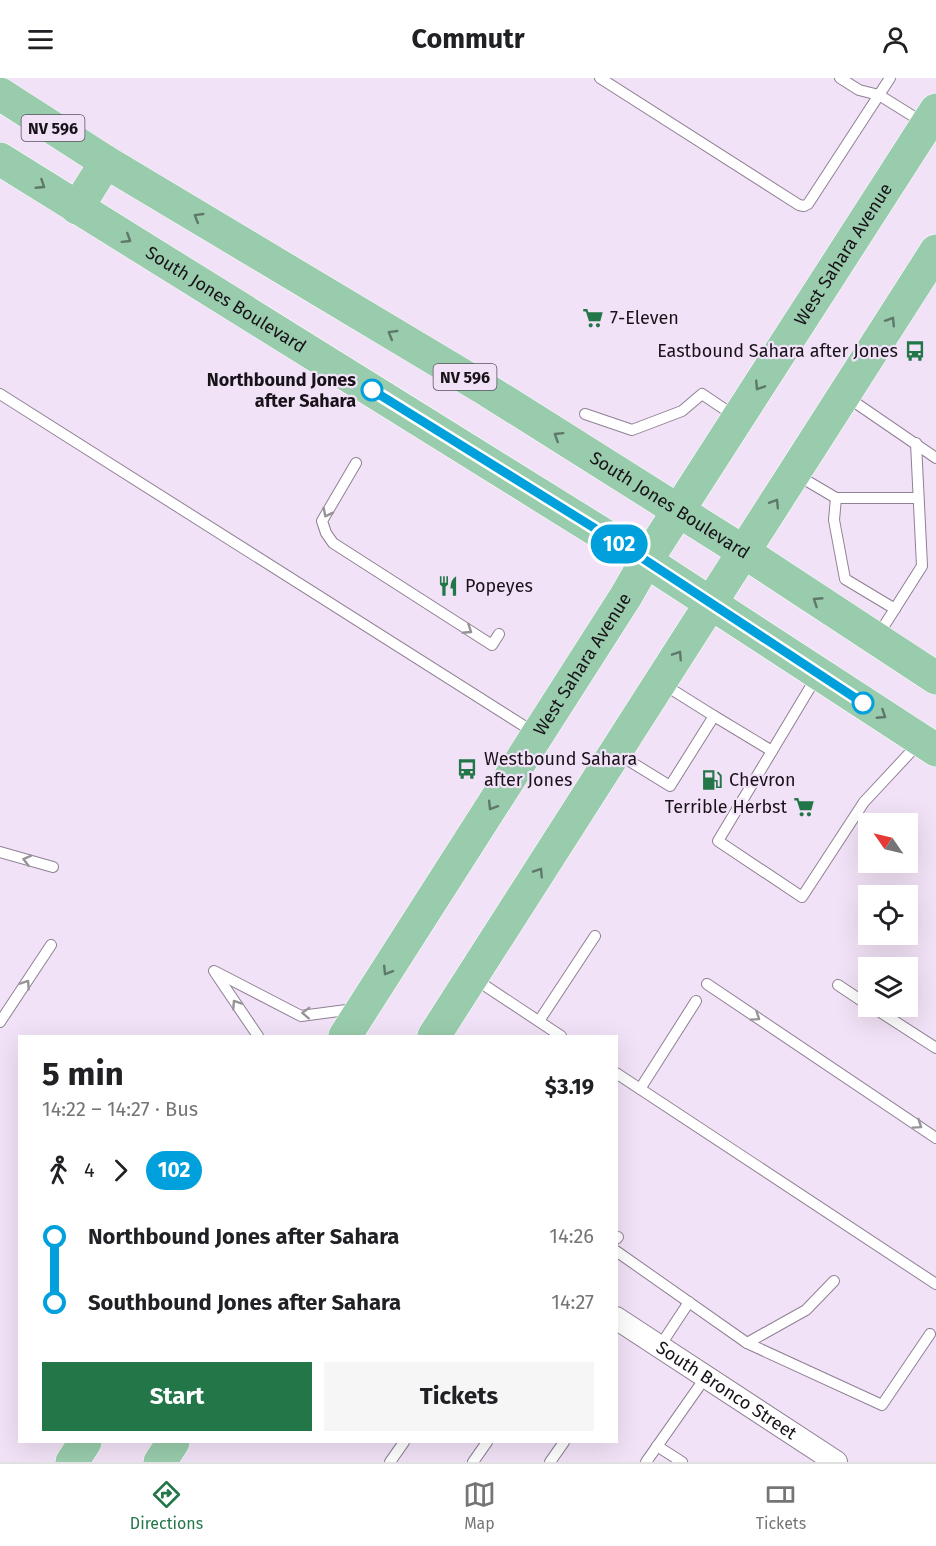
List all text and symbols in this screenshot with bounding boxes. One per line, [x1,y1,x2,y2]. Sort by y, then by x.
icon: menu [24,23,57,56]
text: Commutr [411,23,525,55]
icon: person [879,23,912,56]
road number: NV 596 [22,115,84,141]
one-way arrow [35,177,45,189]
street label: West Sahara Avenue [789,179,897,330]
one-way arrow [194,213,204,225]
one-way arrow [121,231,131,243]
street label: South Jones Boulevard [142,241,310,358]
supermarket icon: 7-Eleven [581,306,605,330]
place label: 7-Eleven [610,307,679,329]
one-way arrow [884,317,896,327]
one-way arrow [388,329,398,341]
bus stop icon: Eastbound Sahara after Jones [903,339,927,363]
place label: Eastbound Sahara after Jones [657,340,898,362]
road number: NV 596 [434,364,496,390]
place label: Northbound Jones after Sahara [207,369,356,412]
marker: Northbound Jones after Sahara [361,379,383,401]
one-way arrow [755,380,767,390]
one-way arrow [554,432,565,443]
street label: South Jones Boulevard [586,447,754,564]
one-way arrow [768,499,779,510]
one-way arrow [323,507,334,518]
line badge: 102 [584,524,654,564]
text: 102 [603,531,635,557]
restaurant icon: Popeyes [436,574,460,598]
place label: Popeyes [465,575,533,597]
street label: West Sahara Avenue [529,589,636,740]
one-way arrow [812,597,823,608]
one-way arrow [462,623,473,634]
one-way arrow [671,651,682,662]
unlabelled marker [852,692,874,714]
one-way arrow [876,708,887,719]
place label: Westbound Sahara after Jones [484,748,637,791]
bus stop icon: Westbound Sahara after Jones [455,757,479,781]
fuel station icon: Chevron [700,768,724,792]
place label: Chevron [729,769,796,791]
supermarket icon: Terrible Herbst [792,795,816,819]
place label: Terrible Herbst [665,796,787,818]
one-way arrow [488,799,499,810]
north arrow [858,813,918,873]
map controls [858,813,918,1017]
one-way arrow [22,854,32,867]
one-way arrow [531,868,543,878]
button: locate [858,885,918,945]
button: layers [858,957,918,1017]
one-way arrow [384,964,395,975]
one-way arrow [18,980,30,990]
one-way arrow [232,999,243,1010]
one-way arrow [301,1007,310,1020]
one-way arrow [749,1010,760,1021]
text: 5 min [42,1054,124,1094]
text: $3.19 [545,1073,594,1100]
text: 14:22 – 14:27 · Bus [42,1097,198,1121]
one-way arrow [912,1118,922,1130]
icon: walk [42,1154,75,1187]
icon: forward [104,1154,137,1187]
text: 102 [158,1157,190,1183]
text: 4 [84,1158,95,1182]
text: Northbound Jones after Sahara [88,1223,399,1250]
text: 14:26 [549,1224,594,1248]
text: Southbound Jones after Sahara [88,1289,401,1316]
text: 14:27 [551,1290,594,1314]
street label: South Bronco Street [652,1336,801,1445]
button: Start [42,1362,312,1431]
button: Tickets [324,1362,594,1431]
tab: Directions [130,1478,203,1533]
tab: Map [463,1478,496,1533]
tab: Tickets [756,1478,806,1533]

